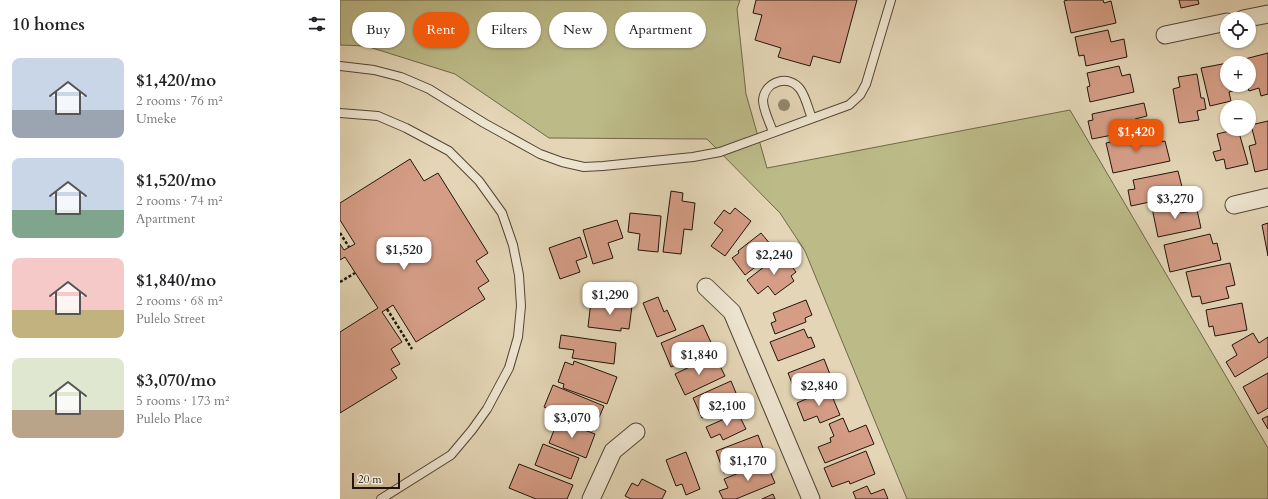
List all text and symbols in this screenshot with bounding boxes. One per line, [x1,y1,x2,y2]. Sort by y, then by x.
chip: Buy [352,12,405,48]
chip: Rent [413,12,469,48]
chip: Filters [477,12,541,48]
chip: New [549,12,607,48]
chip: Apartment [615,12,706,48]
map controls [1220,12,1256,136]
button: locate [1220,12,1256,48]
text: 10 homes [12,13,85,36]
icon: filters [306,13,328,35]
button: + [1220,56,1256,92]
text: $1,420/mo [136,69,216,92]
icon: home [44,74,92,122]
text: 2 rooms · 76 m² [136,92,223,110]
button: − [1220,100,1256,136]
text: Umeke [136,110,176,128]
pin: $1,420 [1103,119,1169,153]
text: $1,420 [1117,123,1155,141]
text: $1,520/mo [136,169,216,192]
icon: home [44,174,92,222]
pin: $3,270 [1142,186,1208,220]
text: $3,270 [1156,190,1194,208]
text: 2 rooms · 74 m² [136,192,223,210]
text: Apartment [136,210,195,228]
pin: $1,520 [371,237,437,271]
text: $1,520 [385,241,423,259]
pin: $2,240 [741,242,807,276]
text: $2,240 [755,246,793,264]
text: $1,840/mo [136,269,216,292]
icon: home [44,274,92,322]
pin: $1,290 [577,282,643,316]
text: $1,290 [591,286,629,304]
text: 2 rooms · 68 m² [136,292,223,310]
text: Pulelo Street [136,310,205,328]
pin: $1,840 [666,342,732,376]
text: $1,840 [680,346,718,364]
text: $3,070/mo [136,369,216,392]
pin: $2,840 [786,373,852,407]
icon: home [44,374,92,422]
text: $2,840 [800,377,838,395]
text: 5 rooms · 173 m² [136,392,229,410]
pin: $2,100 [694,393,760,427]
text: $2,100 [708,397,746,415]
pin: $3,070 [539,405,605,439]
text: $3,070 [553,409,591,427]
text: Pulelo Place [136,410,202,428]
pin: $1,170 [715,448,781,482]
text: $1,170 [729,452,767,470]
scale bar [352,471,400,490]
text: 20 m [358,472,382,487]

